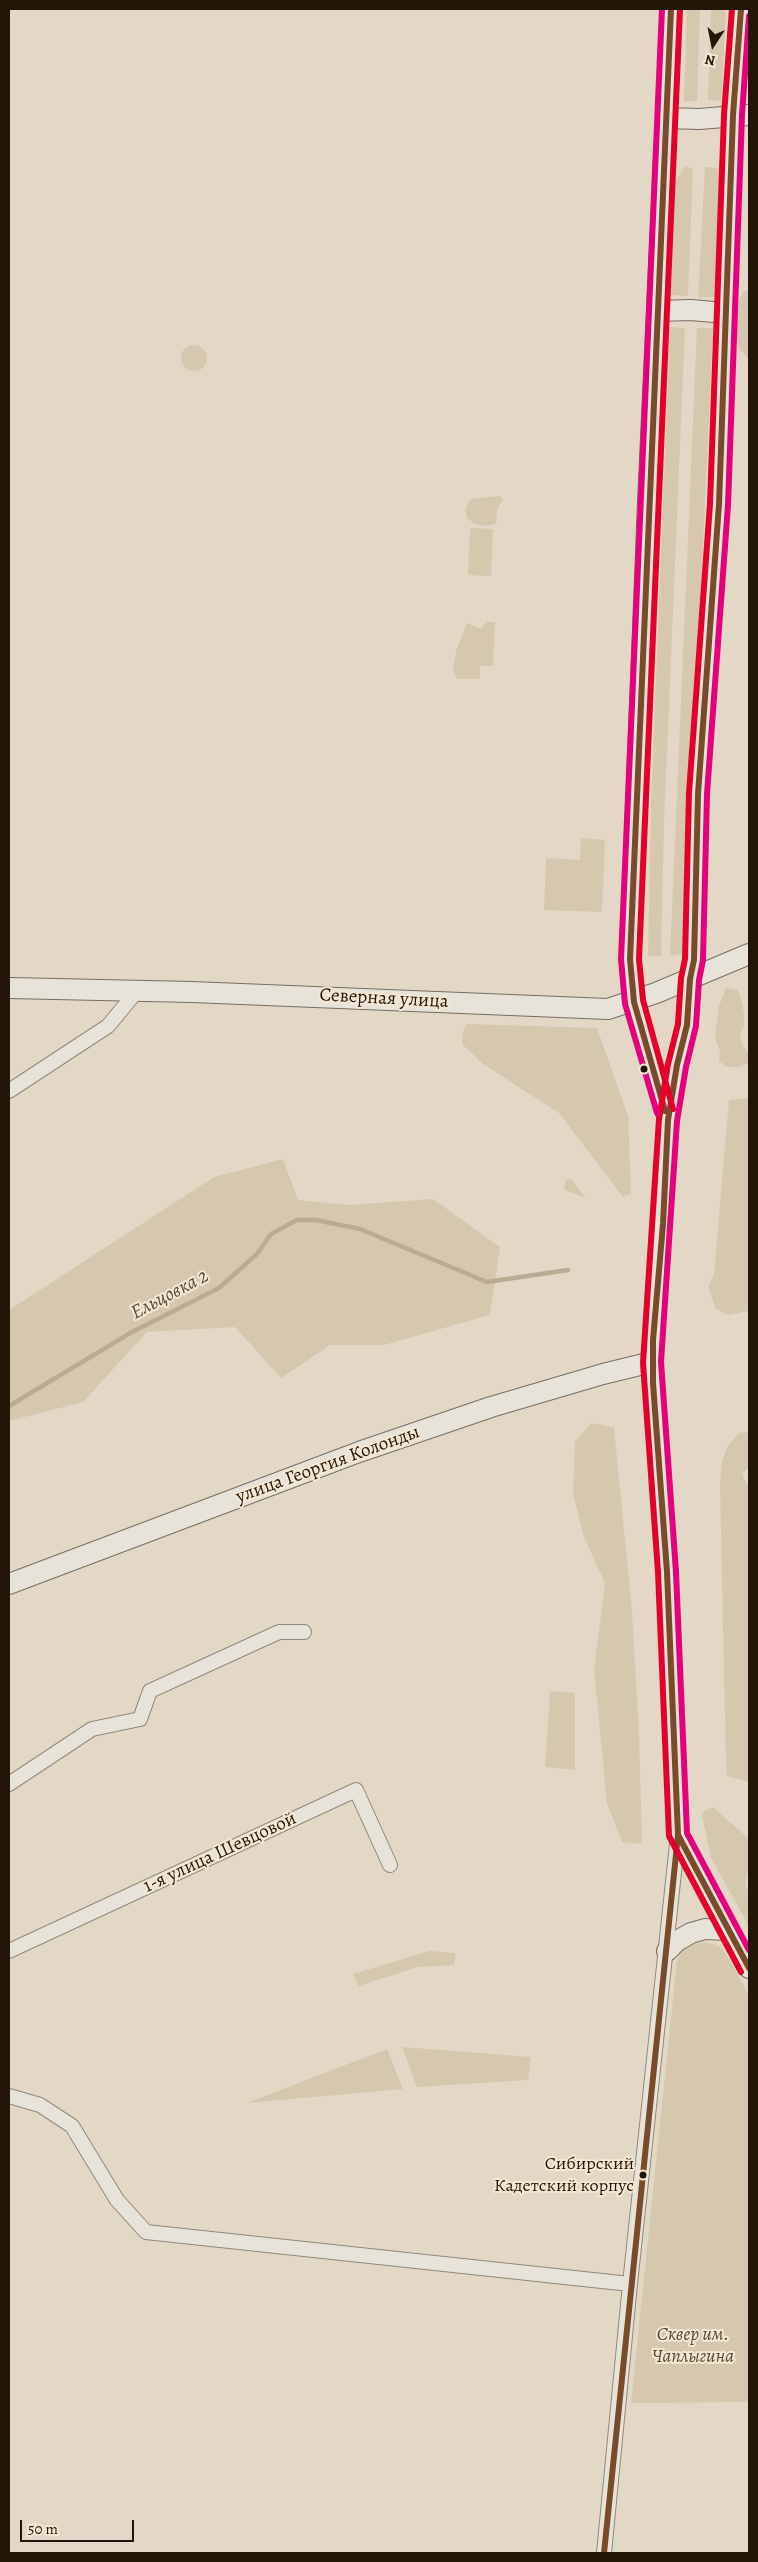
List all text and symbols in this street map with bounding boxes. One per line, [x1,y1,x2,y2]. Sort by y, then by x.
north arrow [688,20,738,70]
text: N [703,50,717,71]
street label: Северная улица [319,984,449,1014]
unlabelled marker [639,1064,649,1074]
water label: Ельцовка 2 [127,1265,213,1325]
street label: улица Георгия Колонды [233,1421,423,1509]
street label: 1-я улица Шевцовой [140,1808,300,1898]
place label: Сибирский Кадетский корпус [494,2154,634,2196]
marker: Сибирский Кадетский корпус [638,2170,648,2180]
park label: Сквер им. Чаплыгина [652,2324,734,2368]
scale bar [22,2510,136,2542]
text: 50 m [28,2519,58,2539]

